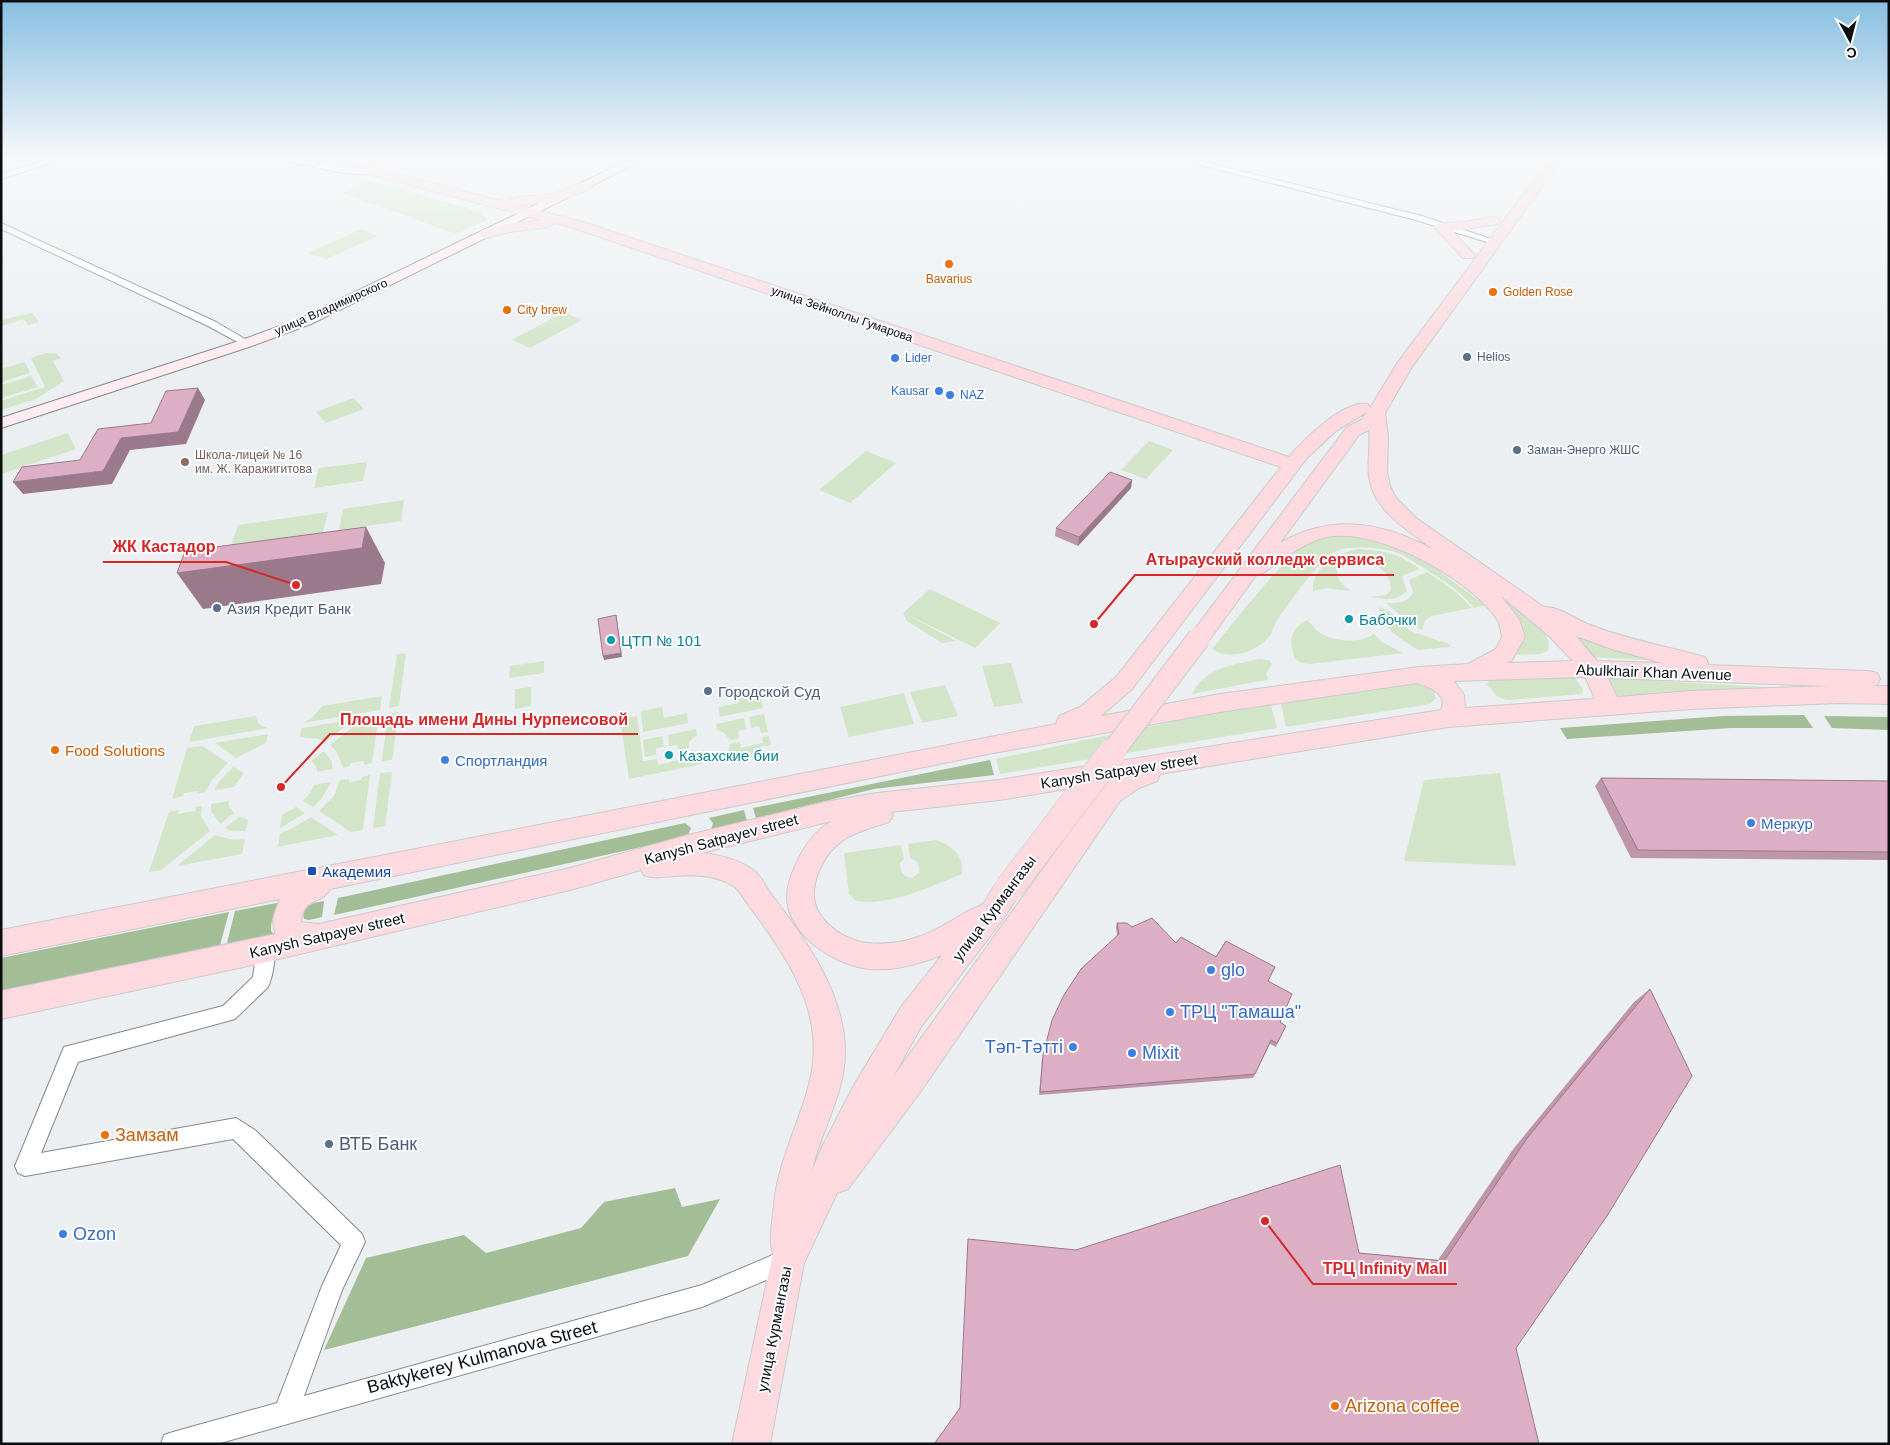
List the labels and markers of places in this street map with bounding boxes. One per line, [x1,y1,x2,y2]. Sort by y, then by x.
marker: Bavarius [943,258,955,270]
place label: Bavarius [926,272,972,286]
place label: Golden Rose [1503,285,1573,299]
marker: Golden Rose [1487,286,1499,298]
place label: City brew [517,303,567,317]
marker: City brew [501,304,513,316]
place label: Helios [1477,350,1510,364]
place label: Lider [905,351,932,365]
marker: Helios [1461,351,1473,363]
marker: Lider [889,352,901,364]
place label: Kausar [891,384,929,398]
marker: Kausar [933,385,945,397]
place label: NAZ [960,388,984,402]
marker: NAZ [944,389,956,401]
place label: Заман-Энерго ЖШС [1527,443,1640,457]
marker: Заман-Энерго ЖШС [1511,444,1523,456]
place label: Школа-лицей № 16 им. Ж. Каражигитова [195,448,312,476]
marker: Школа-лицей № 16 им. Ж. Каражигитова [179,456,191,468]
callout: ЖК Кастадор [103,531,226,562]
callout: Атырауский колледж сервиса [1135,544,1394,575]
place label: Азия Кредит Банк [227,600,351,617]
marker: Азия Кредит Банк [211,602,223,614]
place label: Бабочки [1359,611,1417,628]
marker: Бабочки [1343,613,1355,625]
place label: ЦТП № 101 [621,632,702,649]
marker: ЦТП № 101 [605,634,617,646]
place label: Городской Суд [718,683,821,700]
marker: Городской Суд [702,685,714,697]
callout: Площадь имени Дины Нурпеисовой [330,703,638,734]
place label: Food Solutions [65,742,165,759]
marker: Food Solutions [49,744,61,756]
place label: Казахские бии [679,747,779,764]
marker: Казахские бии [663,749,675,761]
place label: Спортландия [455,752,547,769]
marker: Спортландия [439,754,451,766]
place label: Меркур [1761,815,1813,832]
marker: Меркур [1745,817,1757,829]
place label: Академия [322,863,391,880]
marker: Академия [306,865,318,877]
place label: glo [1221,960,1245,980]
marker: glo [1205,964,1217,976]
place label: ТРЦ "Тамаша" [1180,1002,1301,1022]
marker: ТРЦ "Тамаша" [1164,1006,1176,1018]
place label: Тәп-Тәтті [985,1037,1063,1057]
marker: Тәп-Тәтті [1067,1041,1079,1053]
place label: Mixit [1142,1043,1179,1063]
marker: Mixit [1126,1047,1138,1059]
place label: Замзам [115,1125,179,1145]
marker: Замзам [99,1129,111,1141]
place label: ВТБ Банк [339,1134,417,1154]
marker: ВТБ Банк [323,1138,335,1150]
place label: Ozon [73,1224,116,1244]
marker: Ozon [57,1228,69,1240]
callout: ТРЦ Infinity Mall [1313,1253,1457,1284]
place label: Arizona coffee [1345,1396,1460,1416]
marker: Arizona coffee [1329,1400,1341,1412]

